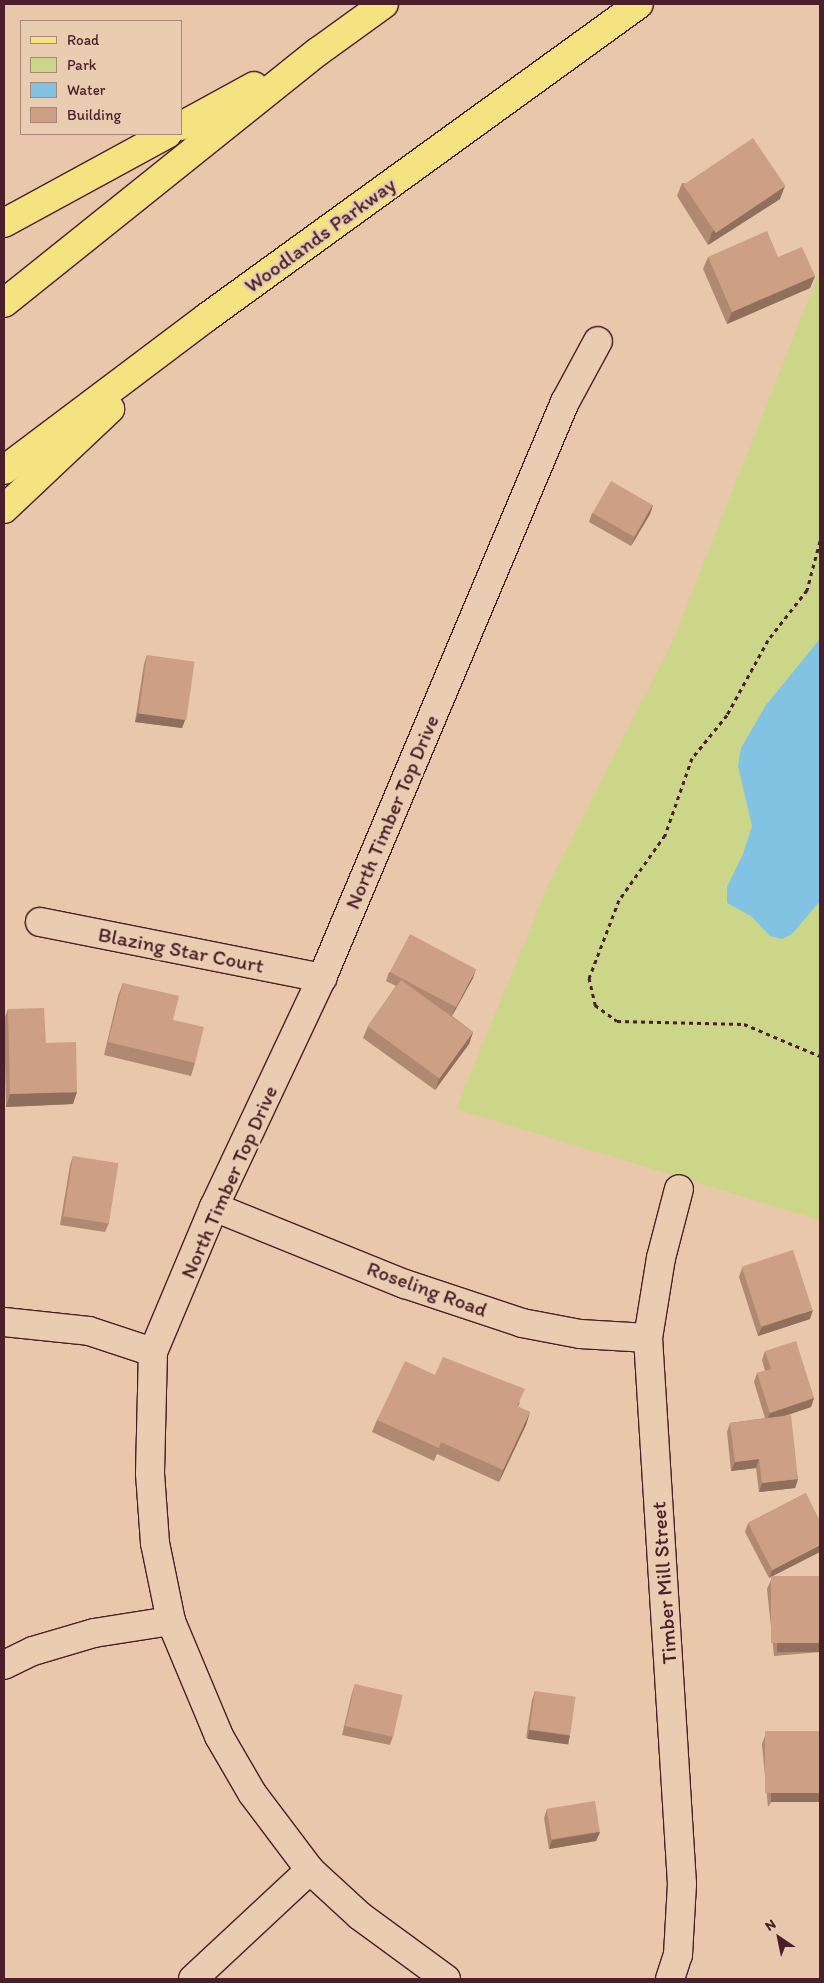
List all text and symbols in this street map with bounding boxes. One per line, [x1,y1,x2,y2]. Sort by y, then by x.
legend [20,20,182,135]
text: Road [67,31,99,49]
text: Park [67,56,97,74]
text: Water [67,81,105,99]
text: Building [67,106,121,124]
street label: Woodlands Parkway [240,172,400,298]
street label: North Timber Top Drive [339,711,445,913]
street label: Blazing Star Court [96,922,266,978]
street label: North Timber Top Drive [175,1081,283,1283]
street label: Roseling Road [363,1256,491,1322]
street label: Timber Mill Street [646,1501,682,1665]
north arrow [754,1913,804,1963]
text: N [762,1915,779,1935]

